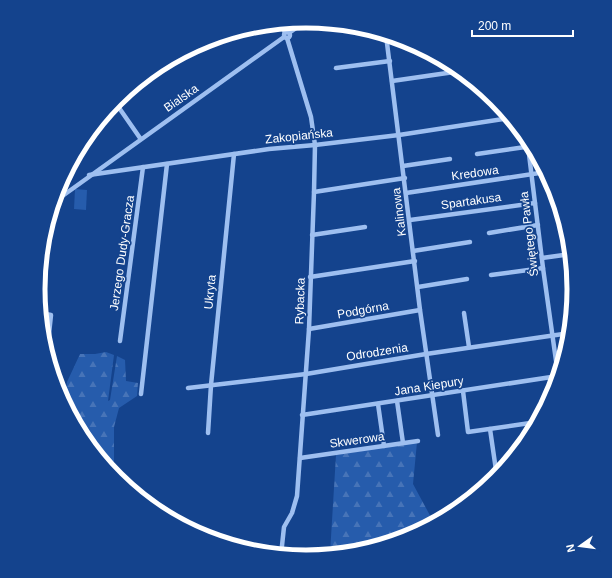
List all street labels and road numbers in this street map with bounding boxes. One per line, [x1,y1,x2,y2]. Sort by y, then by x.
street label: Bialska [161,81,201,115]
street label: Zakopiańska [264,125,334,147]
street label: Kredowa [451,163,500,183]
street label: Kalinowa [389,187,409,237]
street label: Spartakusa [440,190,502,212]
street label: Świętego Pawła [516,190,541,277]
street label: Jerzego Dudy-Gracza [107,194,137,312]
street label: Ukryta [201,274,219,310]
street label: Rybacka [292,277,308,325]
street label: Podgórna [336,299,390,321]
street label: Odrodzenia [345,340,409,364]
street label: Jana Kiepury [393,374,465,398]
street label: Skwerowa [329,429,386,451]

